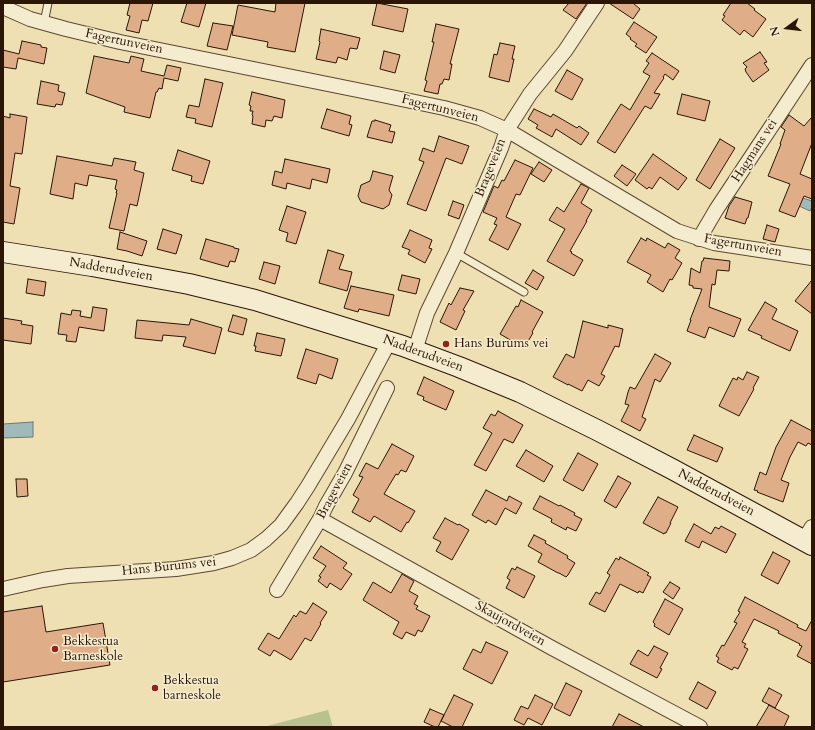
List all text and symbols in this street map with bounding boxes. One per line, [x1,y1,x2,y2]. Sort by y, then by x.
north arrow [767,8,807,48]
text: N [766,25,783,38]
street label: Fagertunveien [84,26,164,58]
street label: Fagertunveien [400,92,480,126]
street label: Hagmans vei [729,117,781,185]
street label: Brageveien [472,136,510,200]
street label: Fagertunveien [703,231,783,261]
street label: Nadderudveien [68,255,154,285]
street label: Nadderudveien [381,332,465,376]
place label: Hans Burums vei [454,336,549,352]
marker: Hans Burums vei [441,339,451,349]
street label: Brageveien [314,460,356,522]
street label: Nadderudveien [675,466,757,520]
street label: Hans Burums vei [121,554,217,580]
street label: Skaujordveien [472,598,548,650]
place label: Bekkestua Barneskole [63,634,123,665]
marker: Bekkestua Barneskole [50,644,60,654]
place label: Bekkestua barneskole [163,673,221,704]
marker: Bekkestua barneskole [150,683,160,693]

